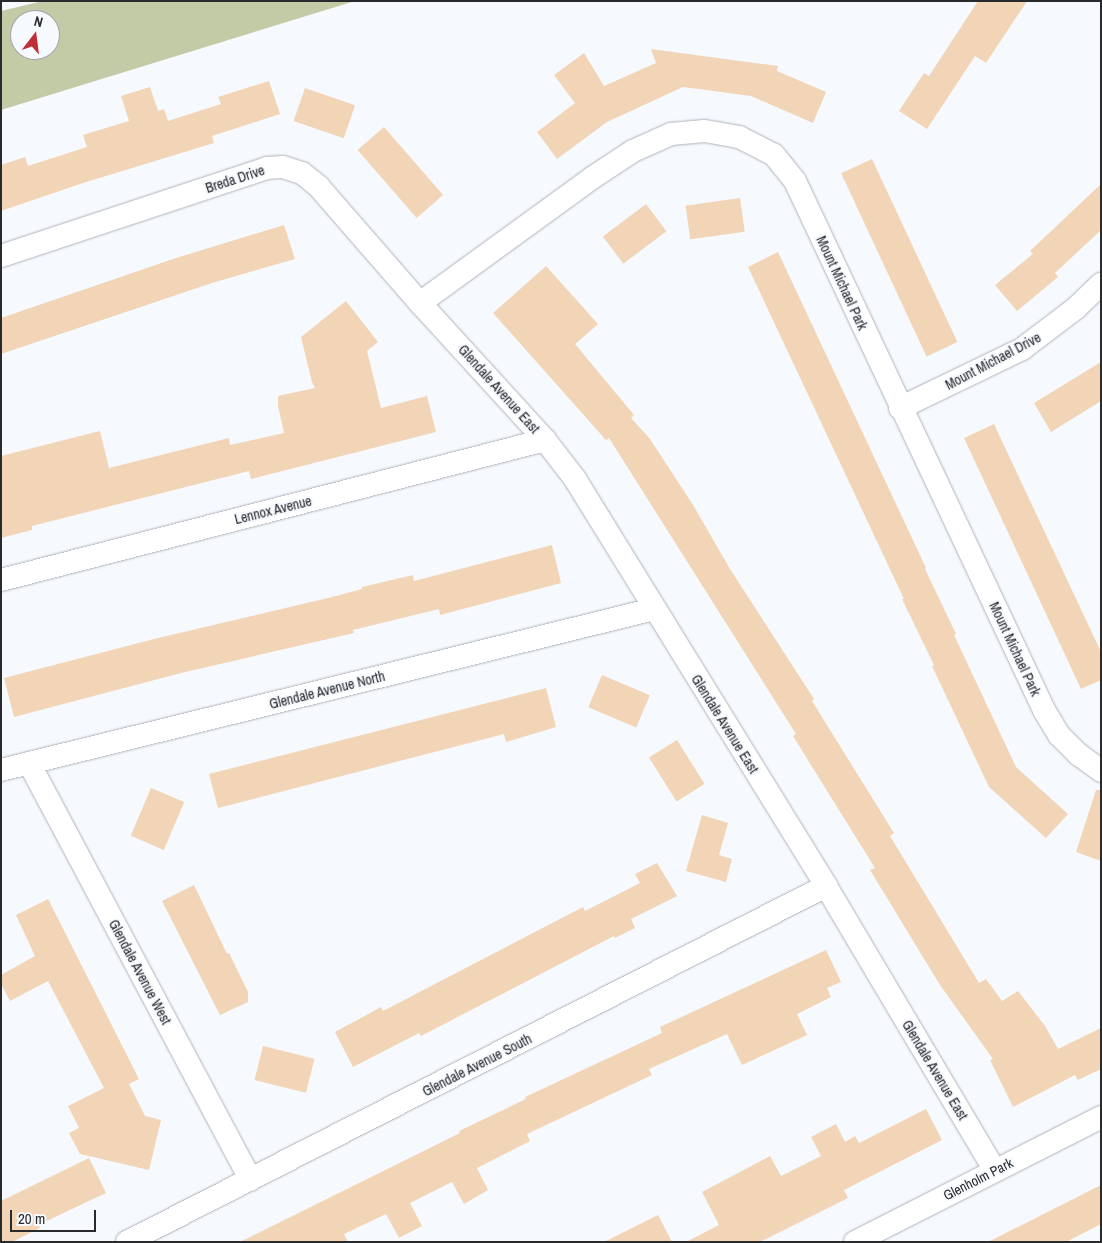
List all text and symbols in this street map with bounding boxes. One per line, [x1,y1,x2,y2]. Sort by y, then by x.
north arrow [10,10,60,60]
text: N [32,12,45,31]
street label: Breda Drive [203,162,267,196]
street label: Mount Michael Park [813,233,871,333]
street label: Mount Michael Drive [942,329,1044,393]
street label: Glendale Avenue East [455,341,543,437]
street label: Lennox Avenue [232,492,314,528]
street label: Mount Michael Park [986,599,1044,699]
street label: Glendale Avenue North [267,667,387,713]
street label: Glendale Avenue East [688,671,762,777]
street label: Glendale Avenue West [105,916,175,1028]
street label: Glendale Avenue East [898,1017,972,1123]
street label: Glendale Avenue South [419,1030,535,1100]
street label: Glenholm Park [940,1154,1016,1204]
scale bar [12,1200,99,1232]
text: 20 m [18,1208,45,1229]

